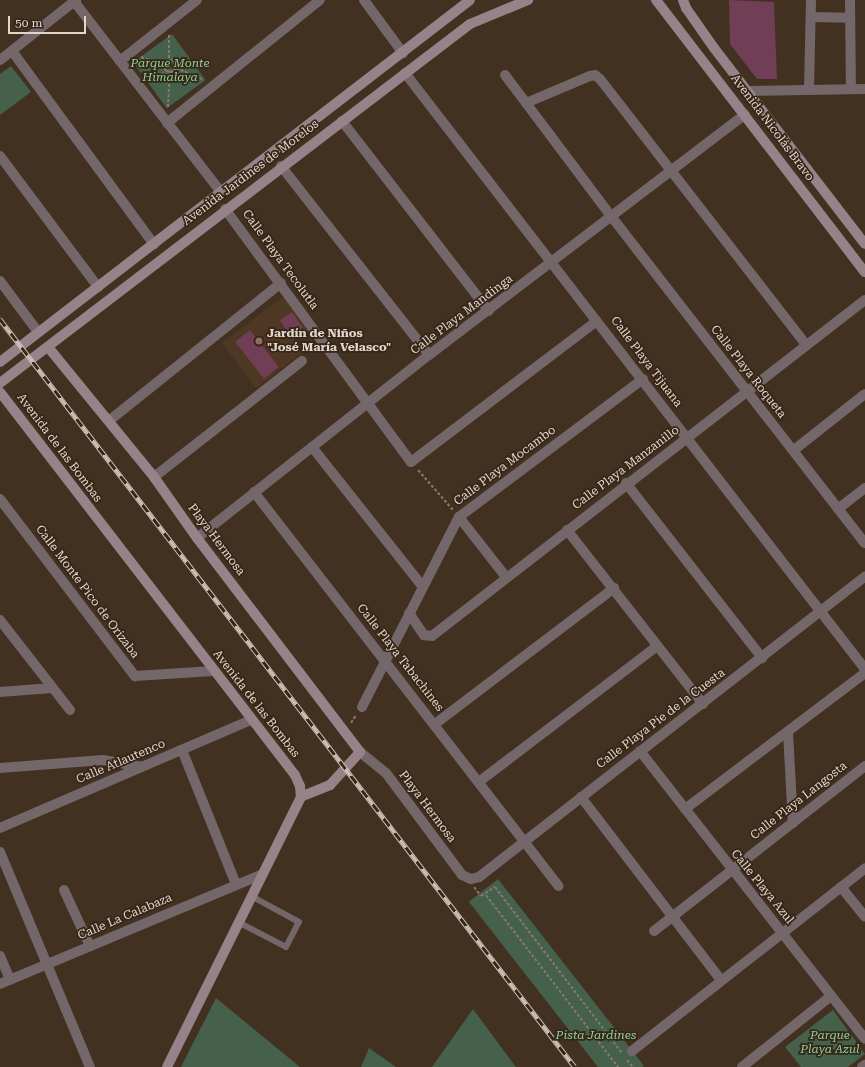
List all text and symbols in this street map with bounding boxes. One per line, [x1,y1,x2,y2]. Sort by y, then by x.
scale bar [10,8,88,34]
text: 50 m [15,16,42,30]
park label: Parque Monte Himalaya [131,57,209,85]
street label: Avenida Nicolás Bravo [727,72,817,184]
street label: Avenida Jardines de Morelos [180,117,322,229]
street label: Calle Playa Tecolutla [239,207,321,313]
street label: Calle Playa Mandinga [408,272,516,358]
street label: Calle Playa Tijuana [607,314,685,410]
street label: Calle Playa Roqueta [707,323,789,421]
place label: Jardín de Niños "José María Velasco" [267,327,391,355]
marker: Jardín de Niños "José María Velasco" [254,336,264,346]
street label: Avenida de las Bombas [13,391,105,505]
street label: Calle Playa Mocambo [451,423,559,509]
street label: Calle Playa Manzanillo [570,423,682,513]
street label: Playa Hermosa [184,501,248,579]
street label: Calle Monte Pico de Orizaba [32,523,142,661]
street label: Calle Playa Tabachines [354,601,446,715]
street label: Avenida de las Bombas [210,647,302,761]
street label: Calle Playa Pie de la Cuesta [594,666,728,772]
street label: Calle Atlautenco [74,737,168,787]
street label: Calle Playa Langosta [748,759,850,843]
street label: Playa Hermosa [395,768,459,846]
street label: Calle Playa Azul [728,847,796,927]
street label: Calle La Calabaza [76,891,174,943]
park label: Pista Jardines [556,1029,636,1043]
park label: Parque Playa Azul [800,1029,860,1057]

